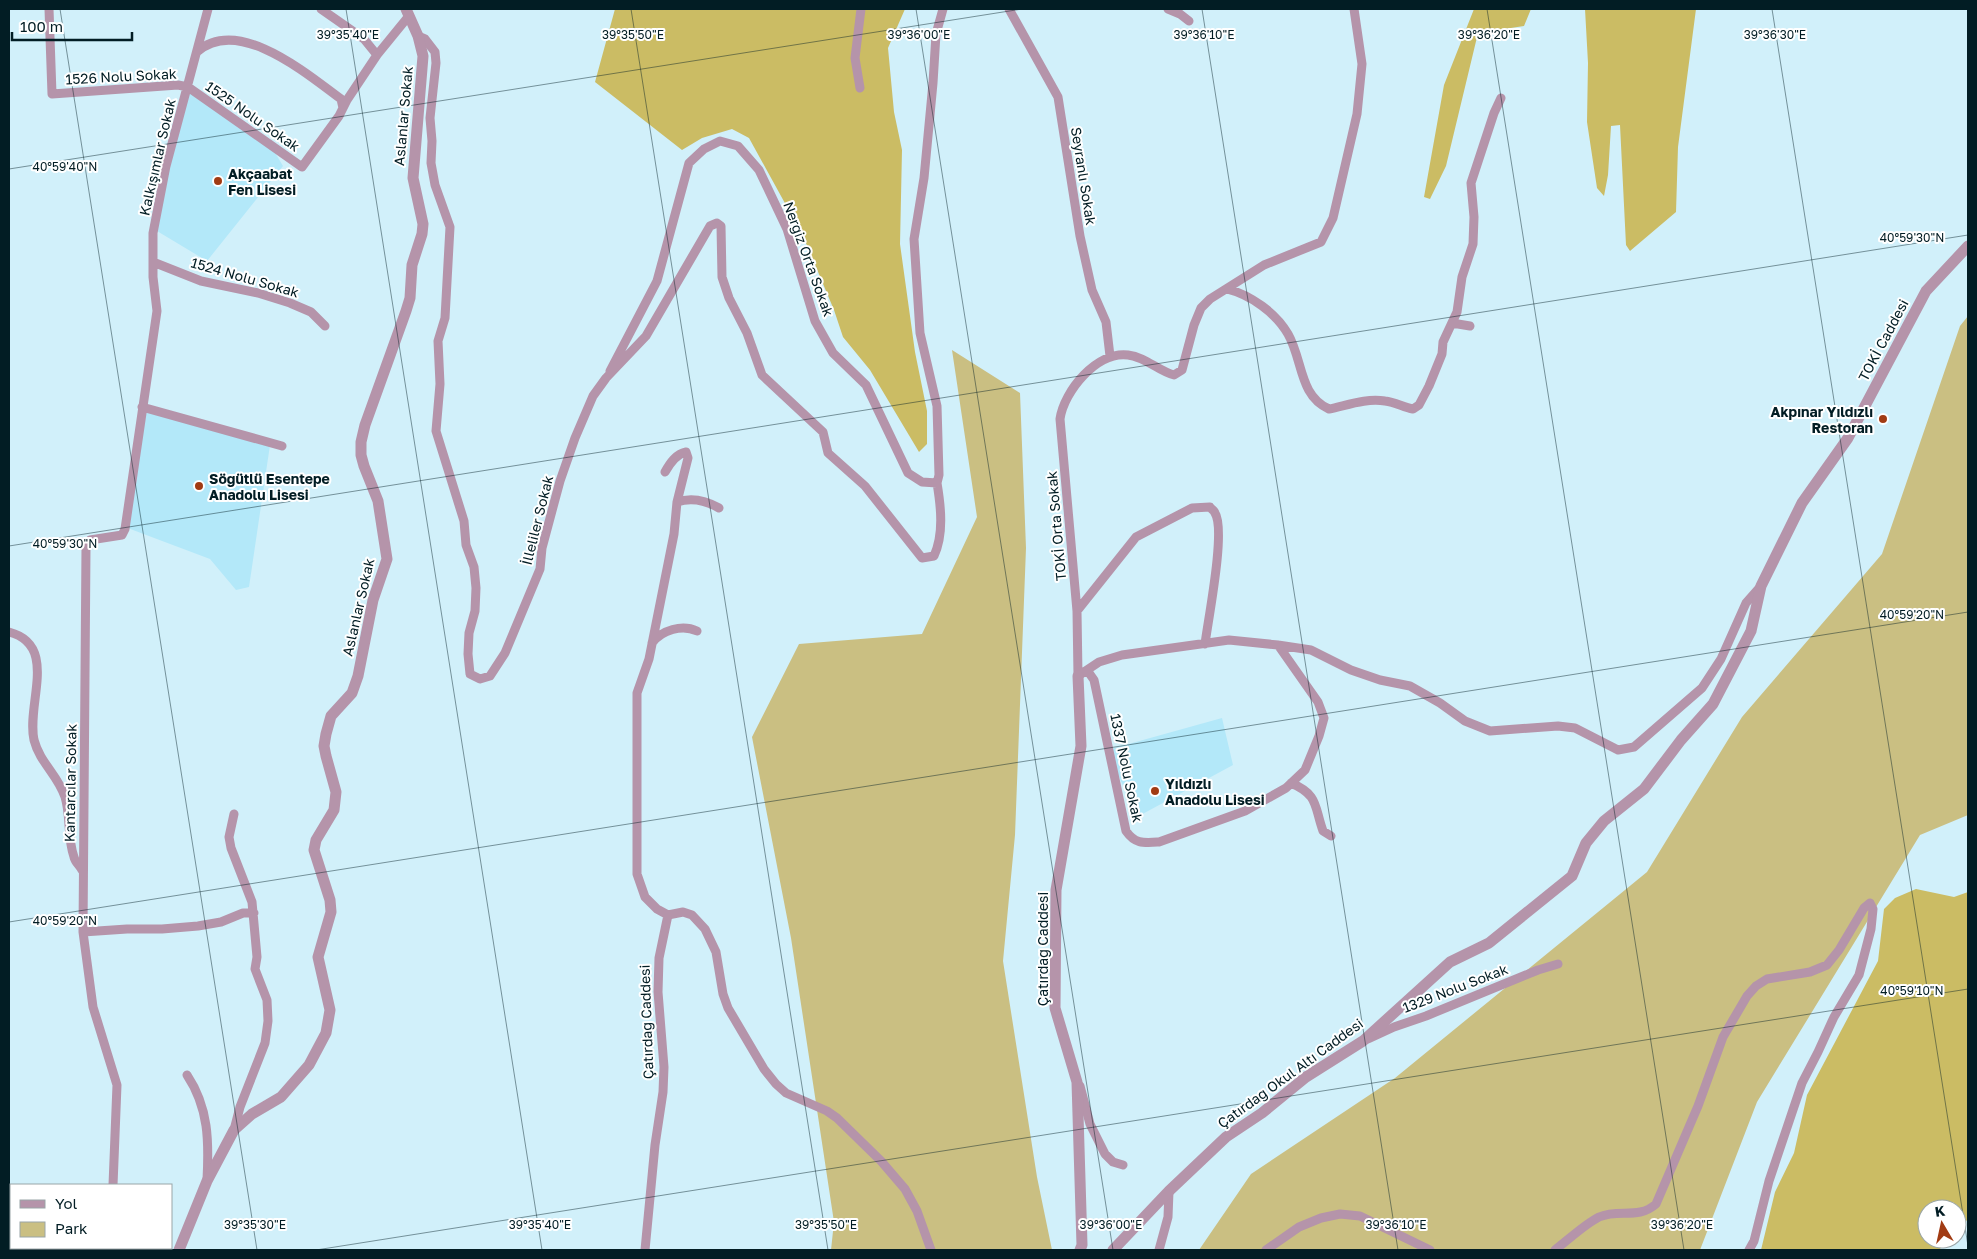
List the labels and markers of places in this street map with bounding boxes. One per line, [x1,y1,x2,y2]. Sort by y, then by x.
place label: Akçaabat Fen Lisesi [228,165,296,198]
marker: Akçaabat Fen Lisesi [212,175,224,187]
place label: Akpınar Yıldızlı Restoran [1771,403,1873,436]
marker: Akpınar Yıldızlı Restoran [1877,413,1889,425]
place label: Söğütlü Esentepe Anadolu Lisesi [209,470,330,503]
marker: Söğütlü Esentepe Anadolu Lisesi [193,480,205,492]
place label: Yıldızlı Anadolu Lisesi [1165,775,1265,808]
marker: Yıldızlı Anadolu Lisesi [1149,785,1161,797]

